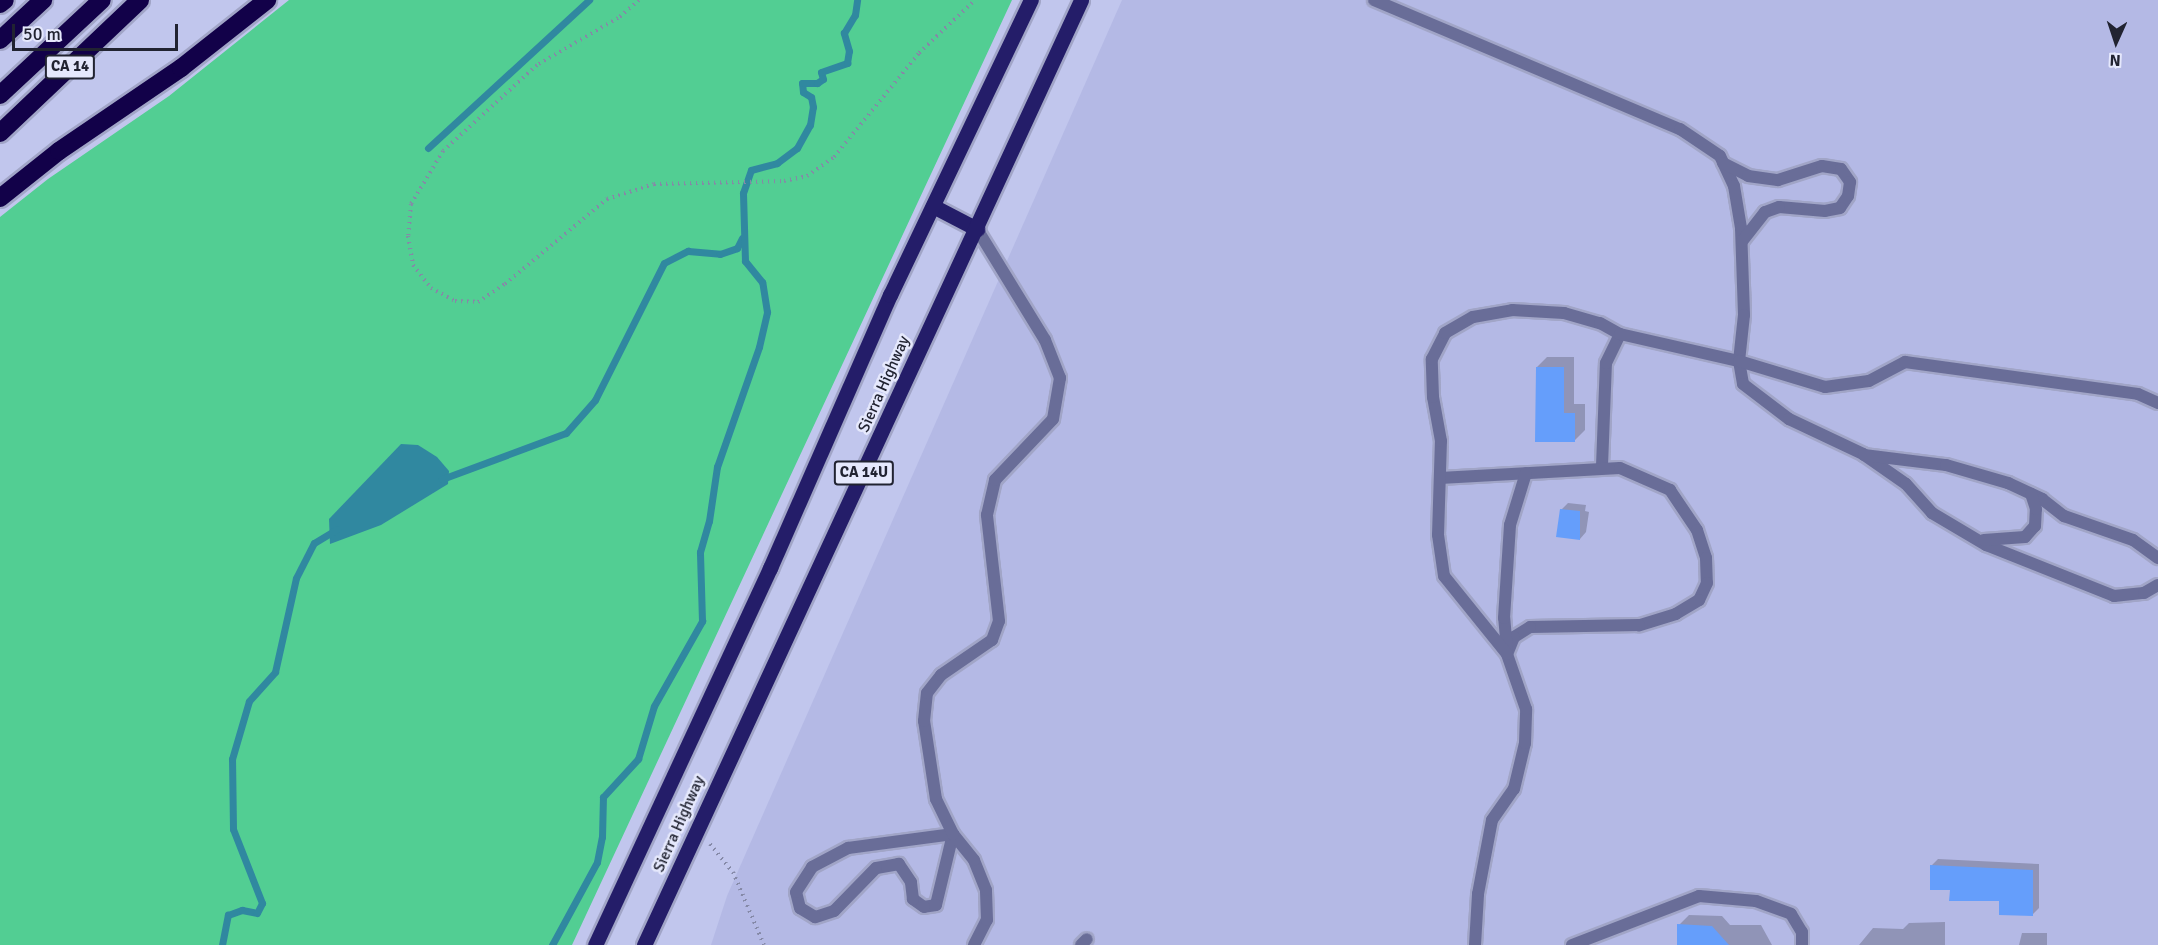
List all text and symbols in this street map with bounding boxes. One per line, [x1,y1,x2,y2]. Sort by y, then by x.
scale bar [15,12,182,50]
north arrow [2086,12,2146,72]
text: 50 m [23,23,61,45]
text: N [2109,50,2121,70]
road number: CA 14 [44,55,96,79]
street label: Sierra Highway [854,333,914,435]
road number: CA 14U [832,461,896,485]
street label: Sierra Highway [649,773,709,875]

